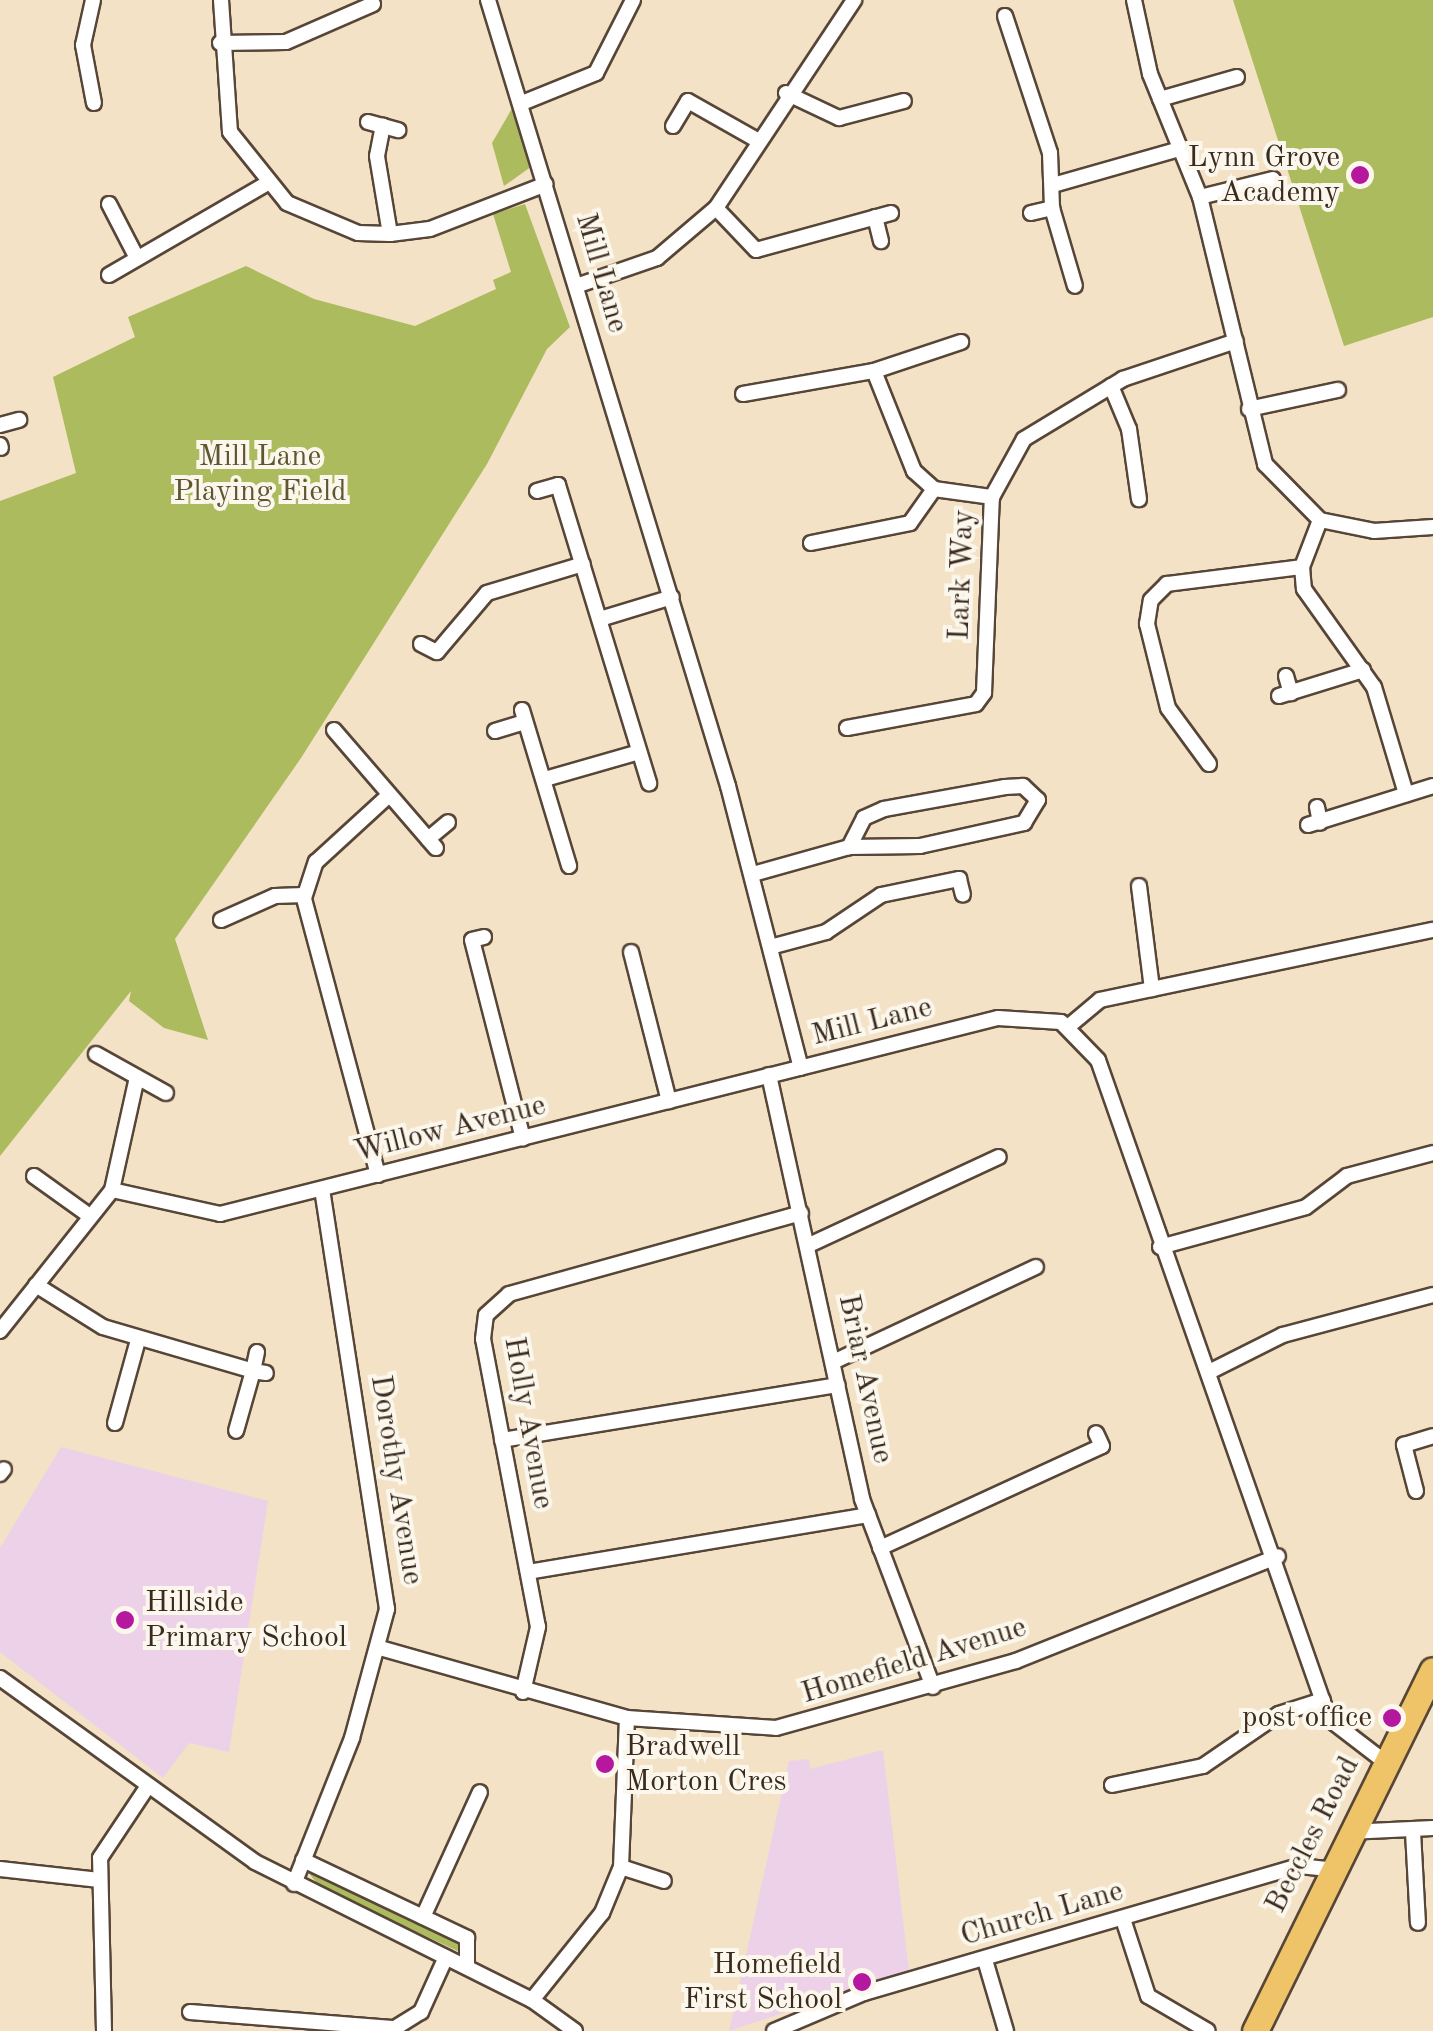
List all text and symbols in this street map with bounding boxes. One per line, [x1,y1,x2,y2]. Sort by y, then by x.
place label: Lynn Grove Academy [1187,140,1340,210]
marker: Lynn Grove Academy [1349,164,1371,186]
street label: Mill Lane [567,209,635,337]
park label: Mill Lane Playing Field [173,439,347,510]
street label: Lark Way [942,509,982,641]
street label: Mill Lane [808,990,936,1054]
street label: Willow Avenue [350,1088,550,1170]
street label: Briar Avenue [830,1291,900,1467]
street label: Holly Avenue [495,1334,561,1512]
street label: Dorothy Avenue [362,1373,430,1587]
place label: Hillside Primary School [145,1585,347,1656]
marker: Hillside Primary School [114,1609,136,1631]
street label: Homefield Avenue [797,1610,1031,1712]
place label: post office [1242,1700,1372,1736]
marker: post office [1381,1707,1403,1729]
place label: Bradwell Morton Cres [625,1729,787,1800]
street label: Beccles Road [1258,1751,1368,1919]
marker: Bradwell Morton Cres [594,1753,616,1775]
street label: Church Lane [957,1874,1127,1954]
place label: Homefield First School [684,1947,842,2018]
marker: Homefield First School [851,1971,873,1993]

